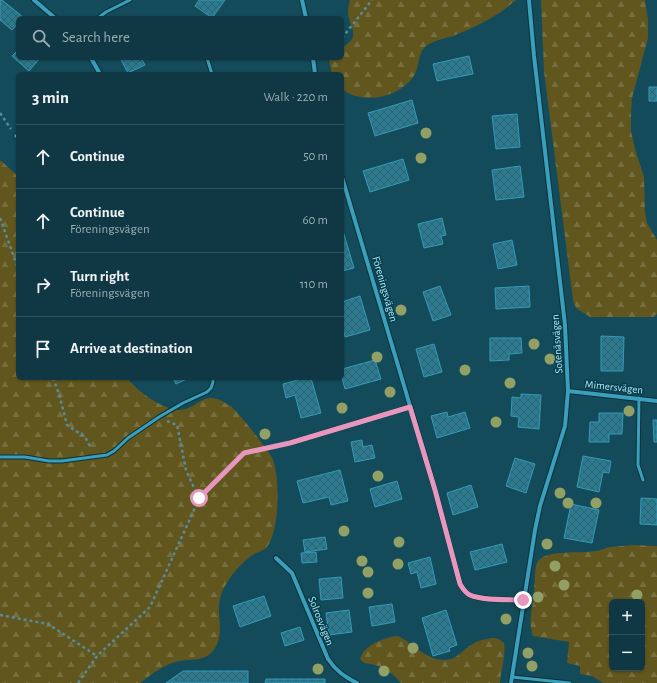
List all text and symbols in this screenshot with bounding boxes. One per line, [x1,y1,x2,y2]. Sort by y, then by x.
search box [16,16,344,60]
icon: search [30,27,52,49]
text: Search here [62,30,130,45]
text: 3 min [32,89,69,106]
text: Walk · 220 m [263,91,328,104]
icon: ahead [32,146,54,168]
text: Continue [70,149,125,164]
text: 50 m [303,150,328,163]
text: Continue [70,205,125,220]
icon: ahead [32,210,54,232]
text: 60 m [302,214,328,227]
text: Föreningsvägen [70,223,150,236]
street label: Föreningsvägen [370,255,400,323]
text: Turn right [70,269,129,284]
icon: right [32,274,54,296]
text: 110 m [300,278,328,291]
text: Föreningsvägen [70,287,150,300]
street label: Sotenäsvägen [549,314,565,374]
icon: arrive [32,338,54,360]
text: Arrive at destination [70,341,193,356]
street label: Mimersvägen [584,378,644,396]
route start [190,489,208,507]
route end [514,591,532,609]
street label: Solrosvägen [306,595,336,647]
map controls [609,599,645,671]
button: + [609,599,645,635]
button: − [609,635,645,671]

